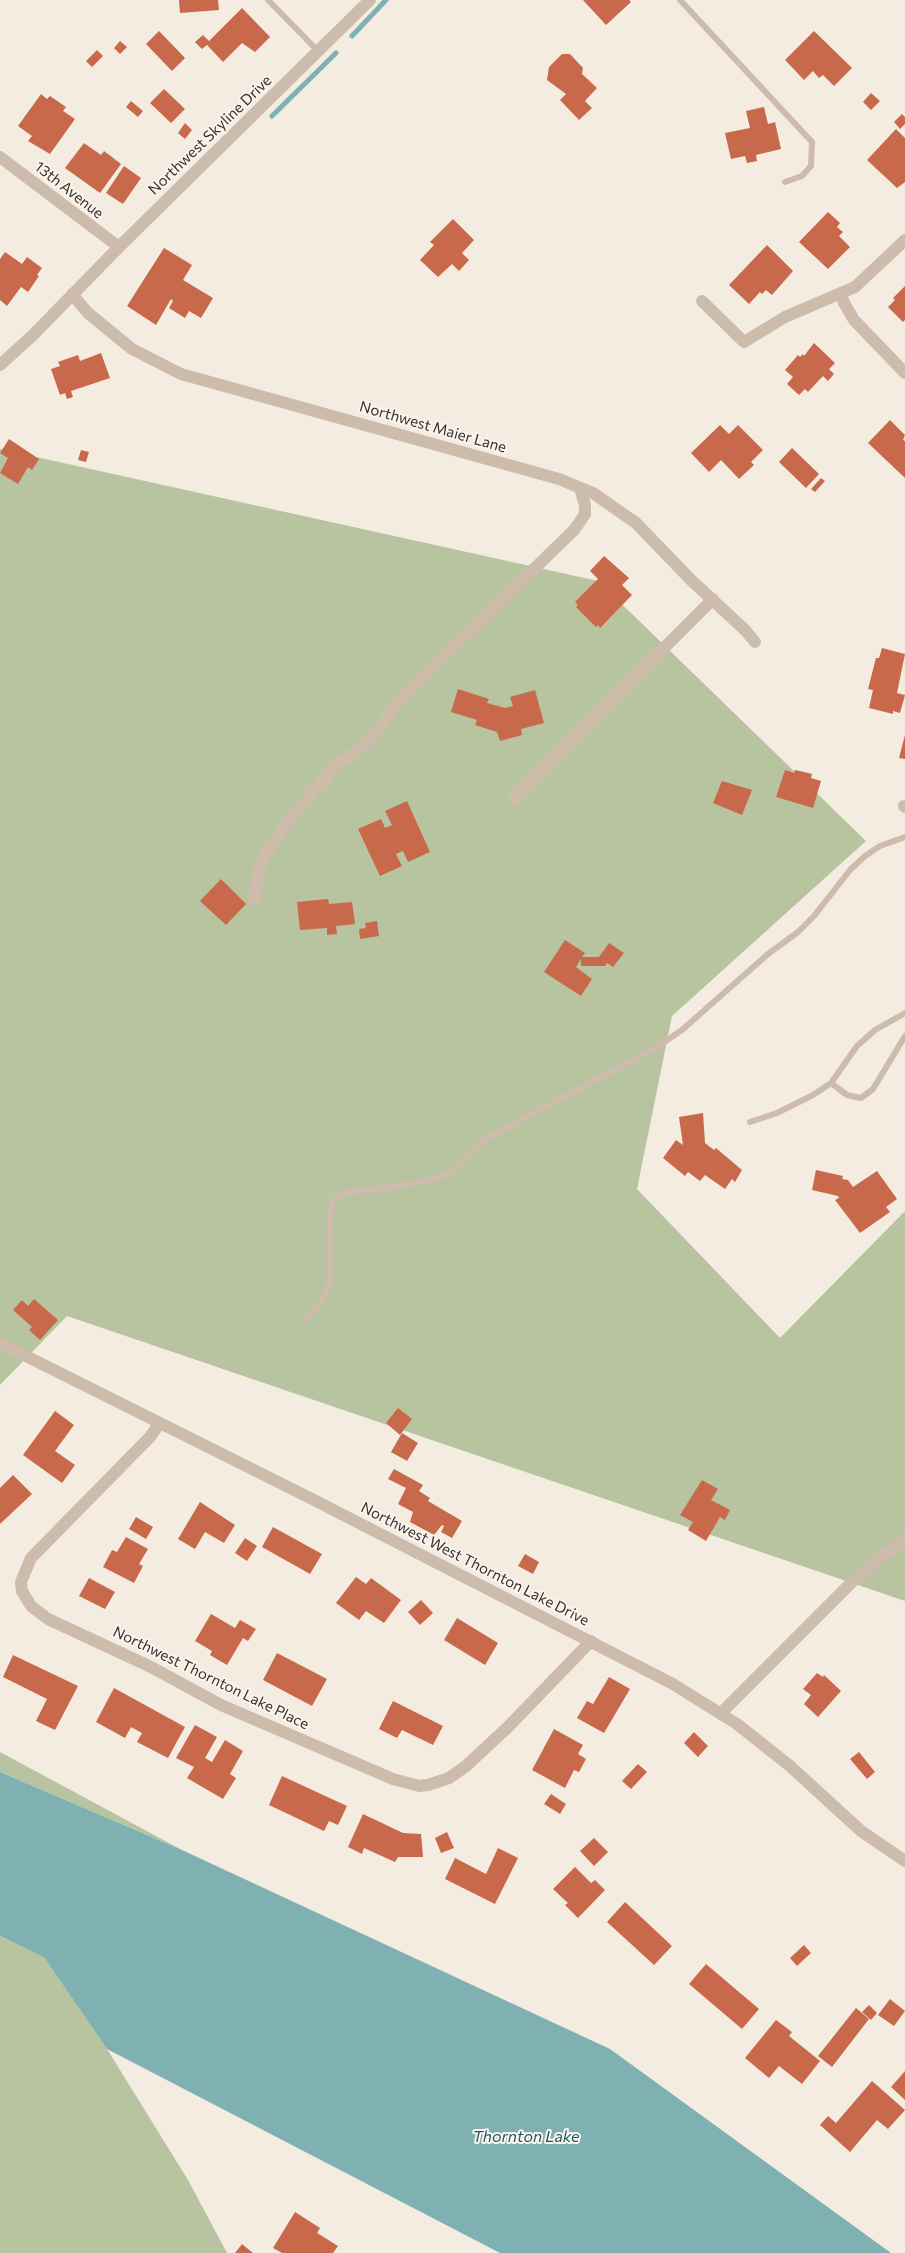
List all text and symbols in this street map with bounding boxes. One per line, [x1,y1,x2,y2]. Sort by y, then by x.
street label: Northwest Skyline Drive [145,71,275,199]
street label: 13th Avenue [31,157,107,223]
street label: Northwest Maier Lane [357,397,509,457]
street label: Northwest West Thornton Lake Drive [358,1498,592,1630]
street label: Northwest Thornton Lake Place [110,1623,312,1733]
water label: Thornton Lake [472,2127,580,2147]

